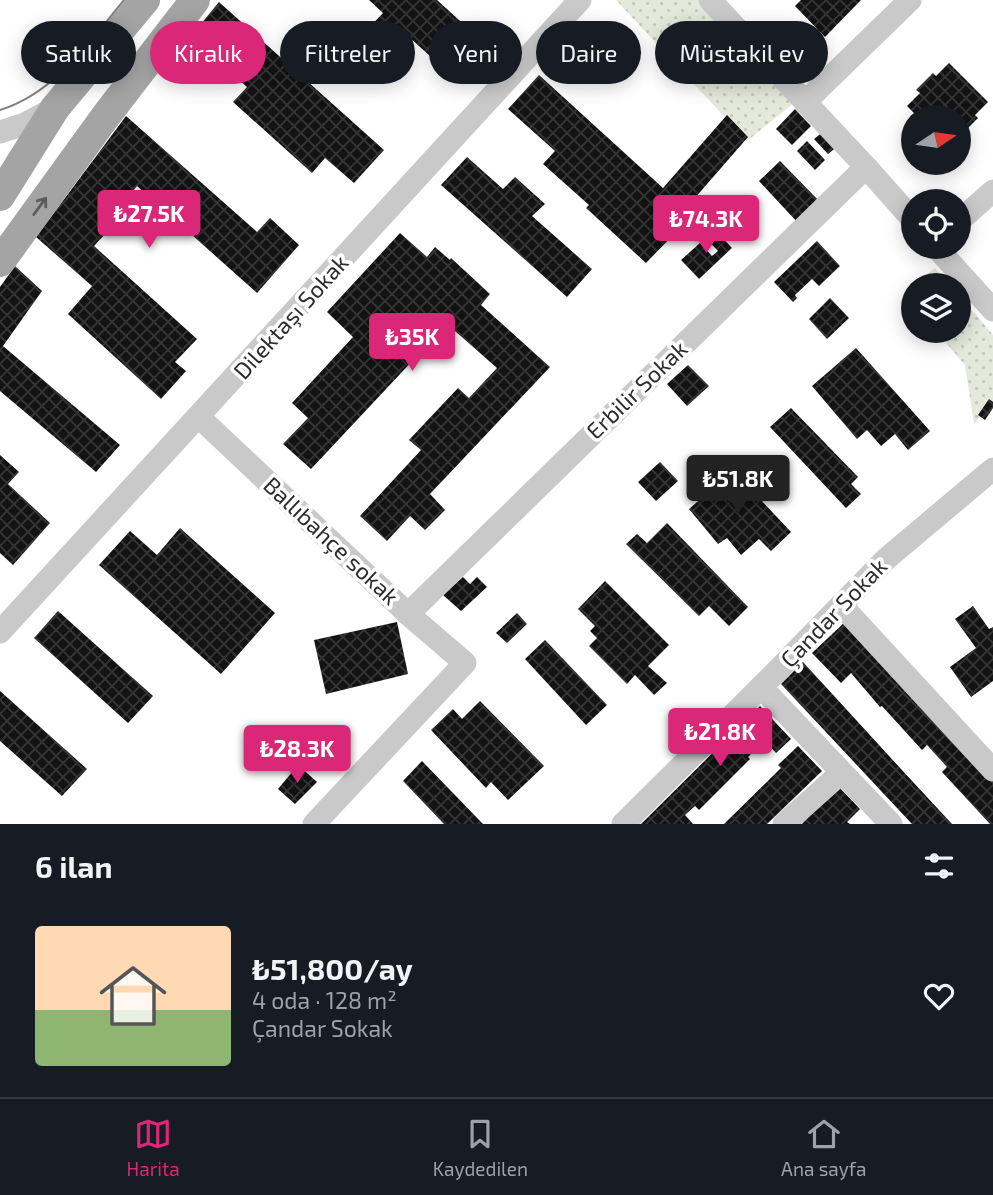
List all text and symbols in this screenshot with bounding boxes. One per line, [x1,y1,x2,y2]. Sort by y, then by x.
chip: Satılık [21,21,136,84]
chip: Kiralık [150,21,266,84]
chip: Filtreler [280,21,415,84]
chip: Yeni [429,21,522,84]
chip: Daire [536,21,641,84]
chip: Müstakil ev [655,21,828,84]
north arrow [901,105,971,175]
map controls [901,105,971,343]
button: locate [901,189,971,259]
pin: ₺27.5K [92,190,206,250]
pin: ₺74.3K [649,196,763,255]
one-way arrow [32,197,47,216]
text: ₺27.5K [113,199,185,227]
text: ₺74.3K [669,204,743,232]
street label: Dilektaşı Sokak [227,248,354,385]
button: layers [901,273,971,343]
pin: ₺35K [371,314,453,373]
text: ₺35K [385,322,439,350]
street label: Erbilir Sokak [580,334,693,444]
pin: ₺51.8K [681,456,795,515]
text: ₺51.8K [703,464,773,492]
street label: Ballıbahçe sokak [258,470,405,611]
street label: Çandar Sokak [774,552,893,673]
pin: ₺21.8K [663,708,777,768]
text: ₺21.8K [684,717,756,745]
pin: ₺28.3K [240,726,354,785]
text: ₺28.3K [260,734,334,762]
icon: filters [920,847,958,885]
text: 6 ilan [35,848,112,884]
text: ₺51,800/ay [252,950,413,986]
icon: home [91,954,175,1038]
icon: heart [920,977,958,1015]
text: 4 oda · 128 m² [252,986,397,1014]
text: Çandar Sokak [252,1014,393,1042]
tab: Harita [127,1115,180,1180]
tab: Kaydedilen [433,1115,528,1180]
tab: Ana sayfa [781,1115,866,1180]

